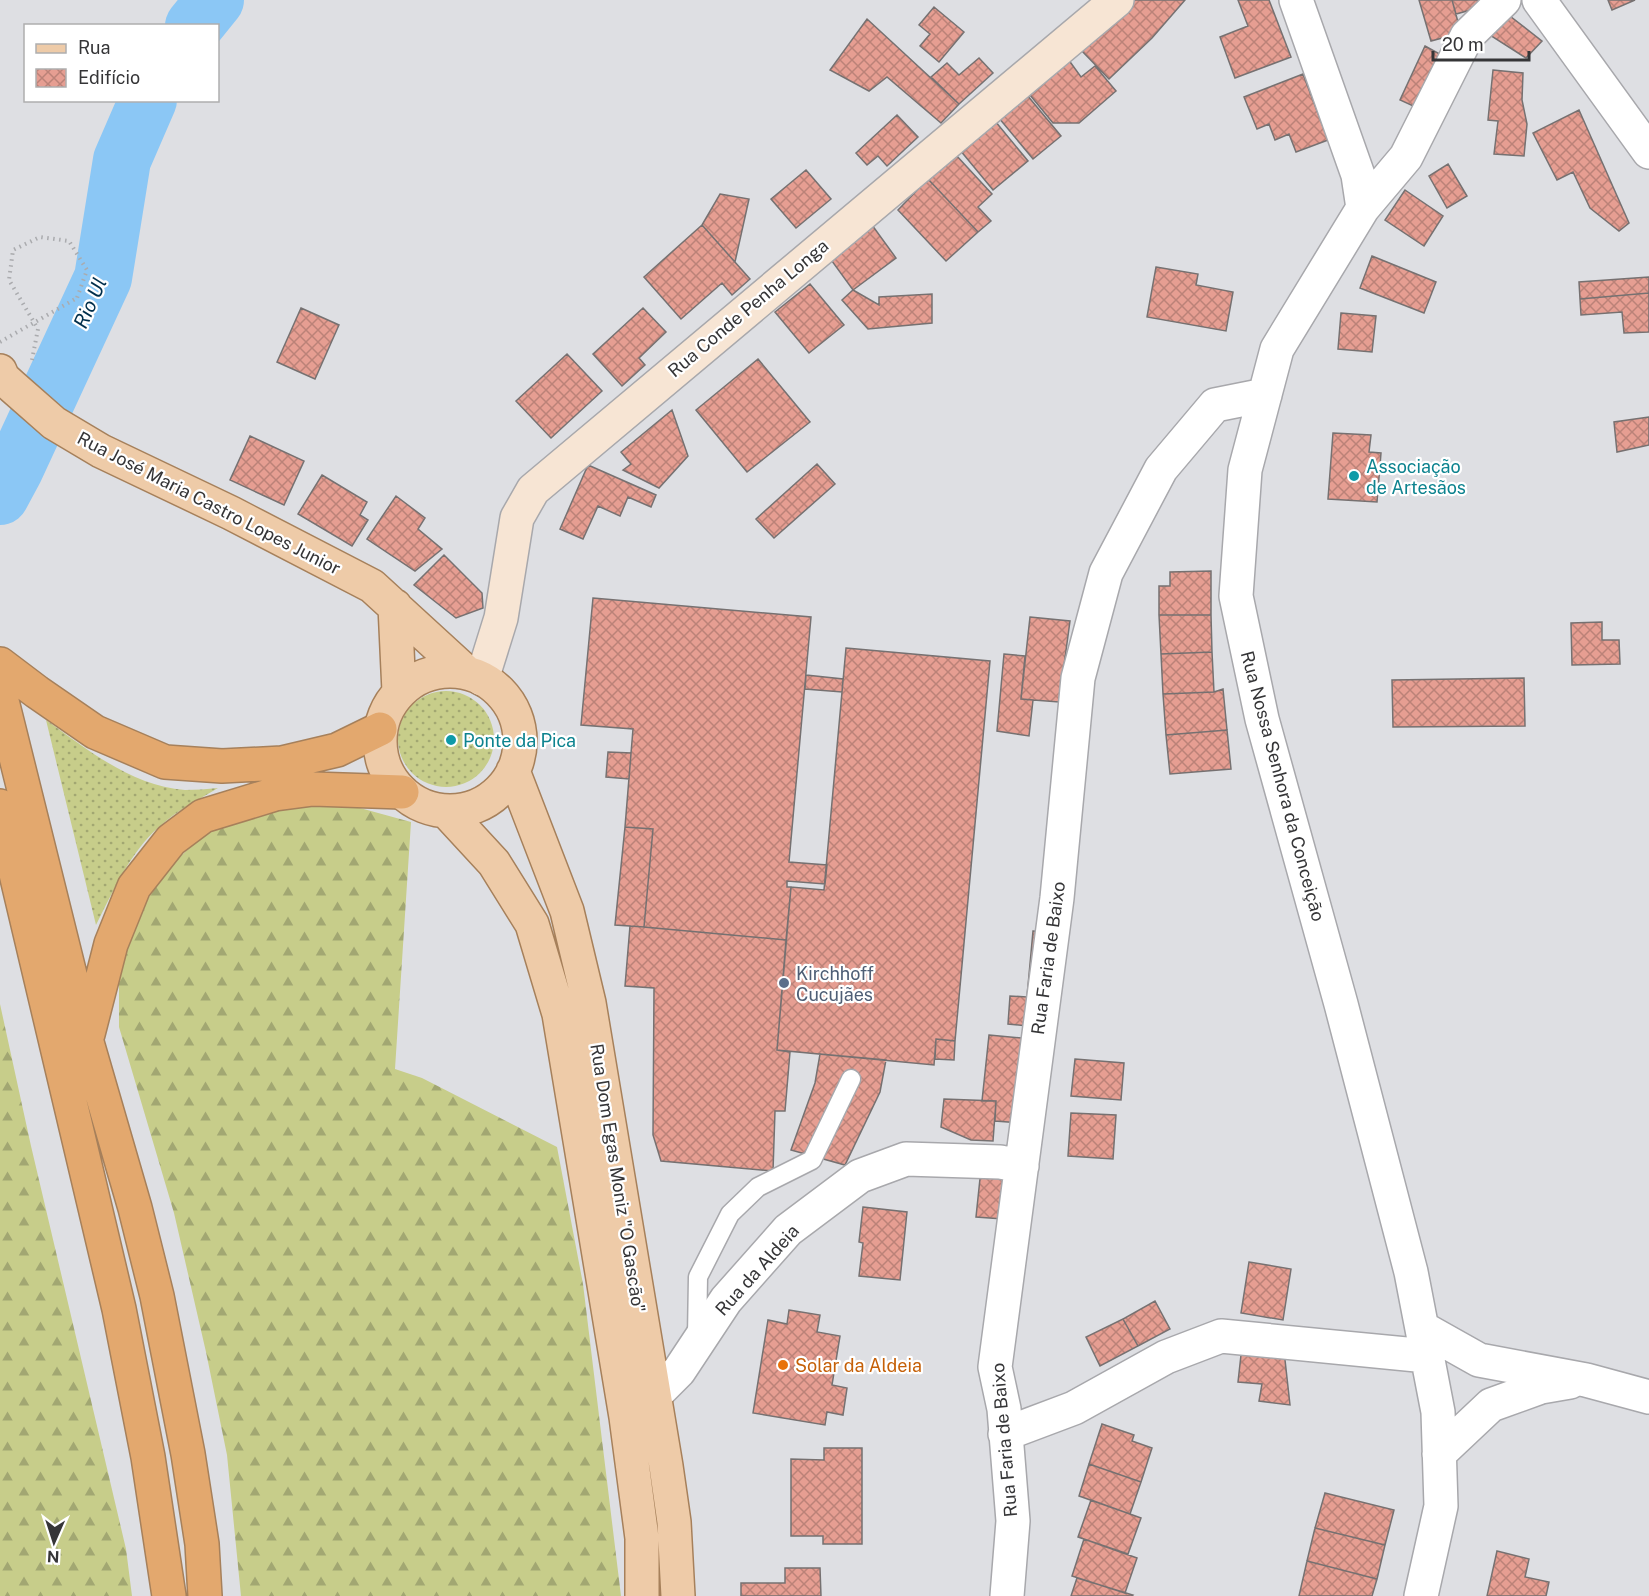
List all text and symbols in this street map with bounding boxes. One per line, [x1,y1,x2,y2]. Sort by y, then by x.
legend [24,24,219,102]
scale bar [1433,24,1529,62]
text: 20 m [1442,34,1484,55]
text: Rua [78,37,110,58]
text: Edifício [78,67,140,88]
street label: Rua Conde Penha Longa [664,235,832,381]
water label: Rio Ul [68,274,112,332]
street label: Rua José Maria Castro Lopes Junior [74,427,344,579]
place label: Associação de Artesãos [1366,456,1466,498]
marker: Associação de Artesãos [1347,469,1361,483]
street label: Rua Nossa Senhora da Conceição [1237,648,1329,924]
place label: Ponte da Pica [463,730,576,751]
marker: Ponte da Pica [444,733,458,747]
street label: Rua Faria de Baixo [1027,880,1069,1036]
place label: Kirchhoff Cucujães [796,963,874,1005]
marker: Kirchhoff Cucujães [777,976,791,990]
street label: Rua Dom Egas Moniz "O Gascão" [586,1042,650,1314]
street label: Rua da Aldeia [711,1220,803,1320]
place label: Solar da Aldeia [795,1355,922,1376]
marker: Solar da Aldeia [776,1358,790,1372]
street label: Rua Faria de Baixo [987,1362,1021,1518]
north arrow [24,1512,84,1572]
text: N [46,1547,60,1566]

